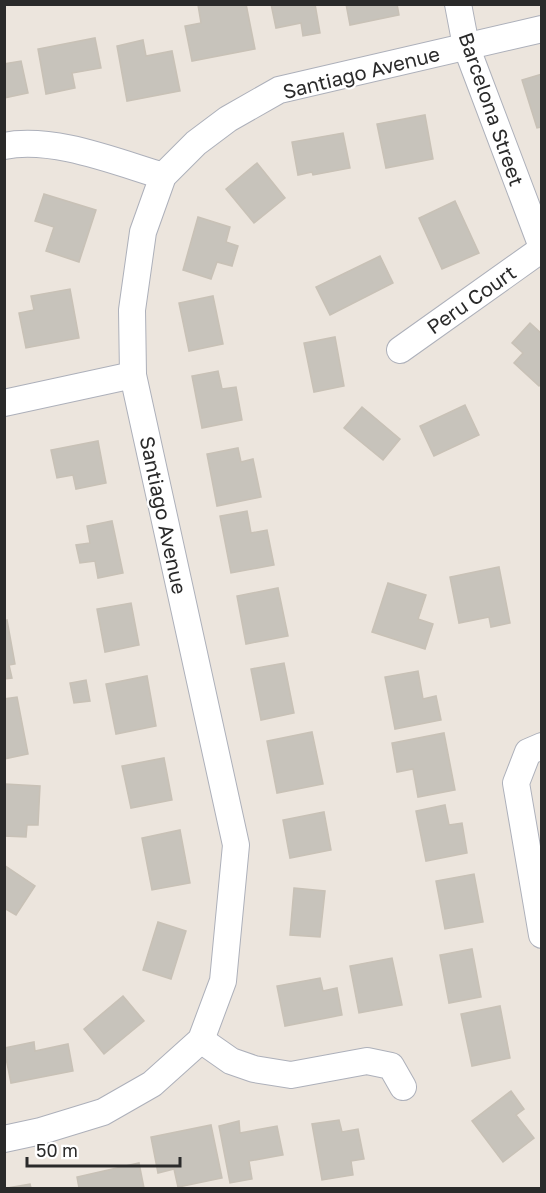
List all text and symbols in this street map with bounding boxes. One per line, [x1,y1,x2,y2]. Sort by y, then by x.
street label: Barcelona Street [454,29,530,189]
street label: Santiago Avenue [280,41,442,103]
street label: Peru Court [422,260,520,338]
street label: Santiago Avenue [136,434,192,596]
scale bar [27,1130,180,1168]
text: 50 m [36,1139,78,1161]

